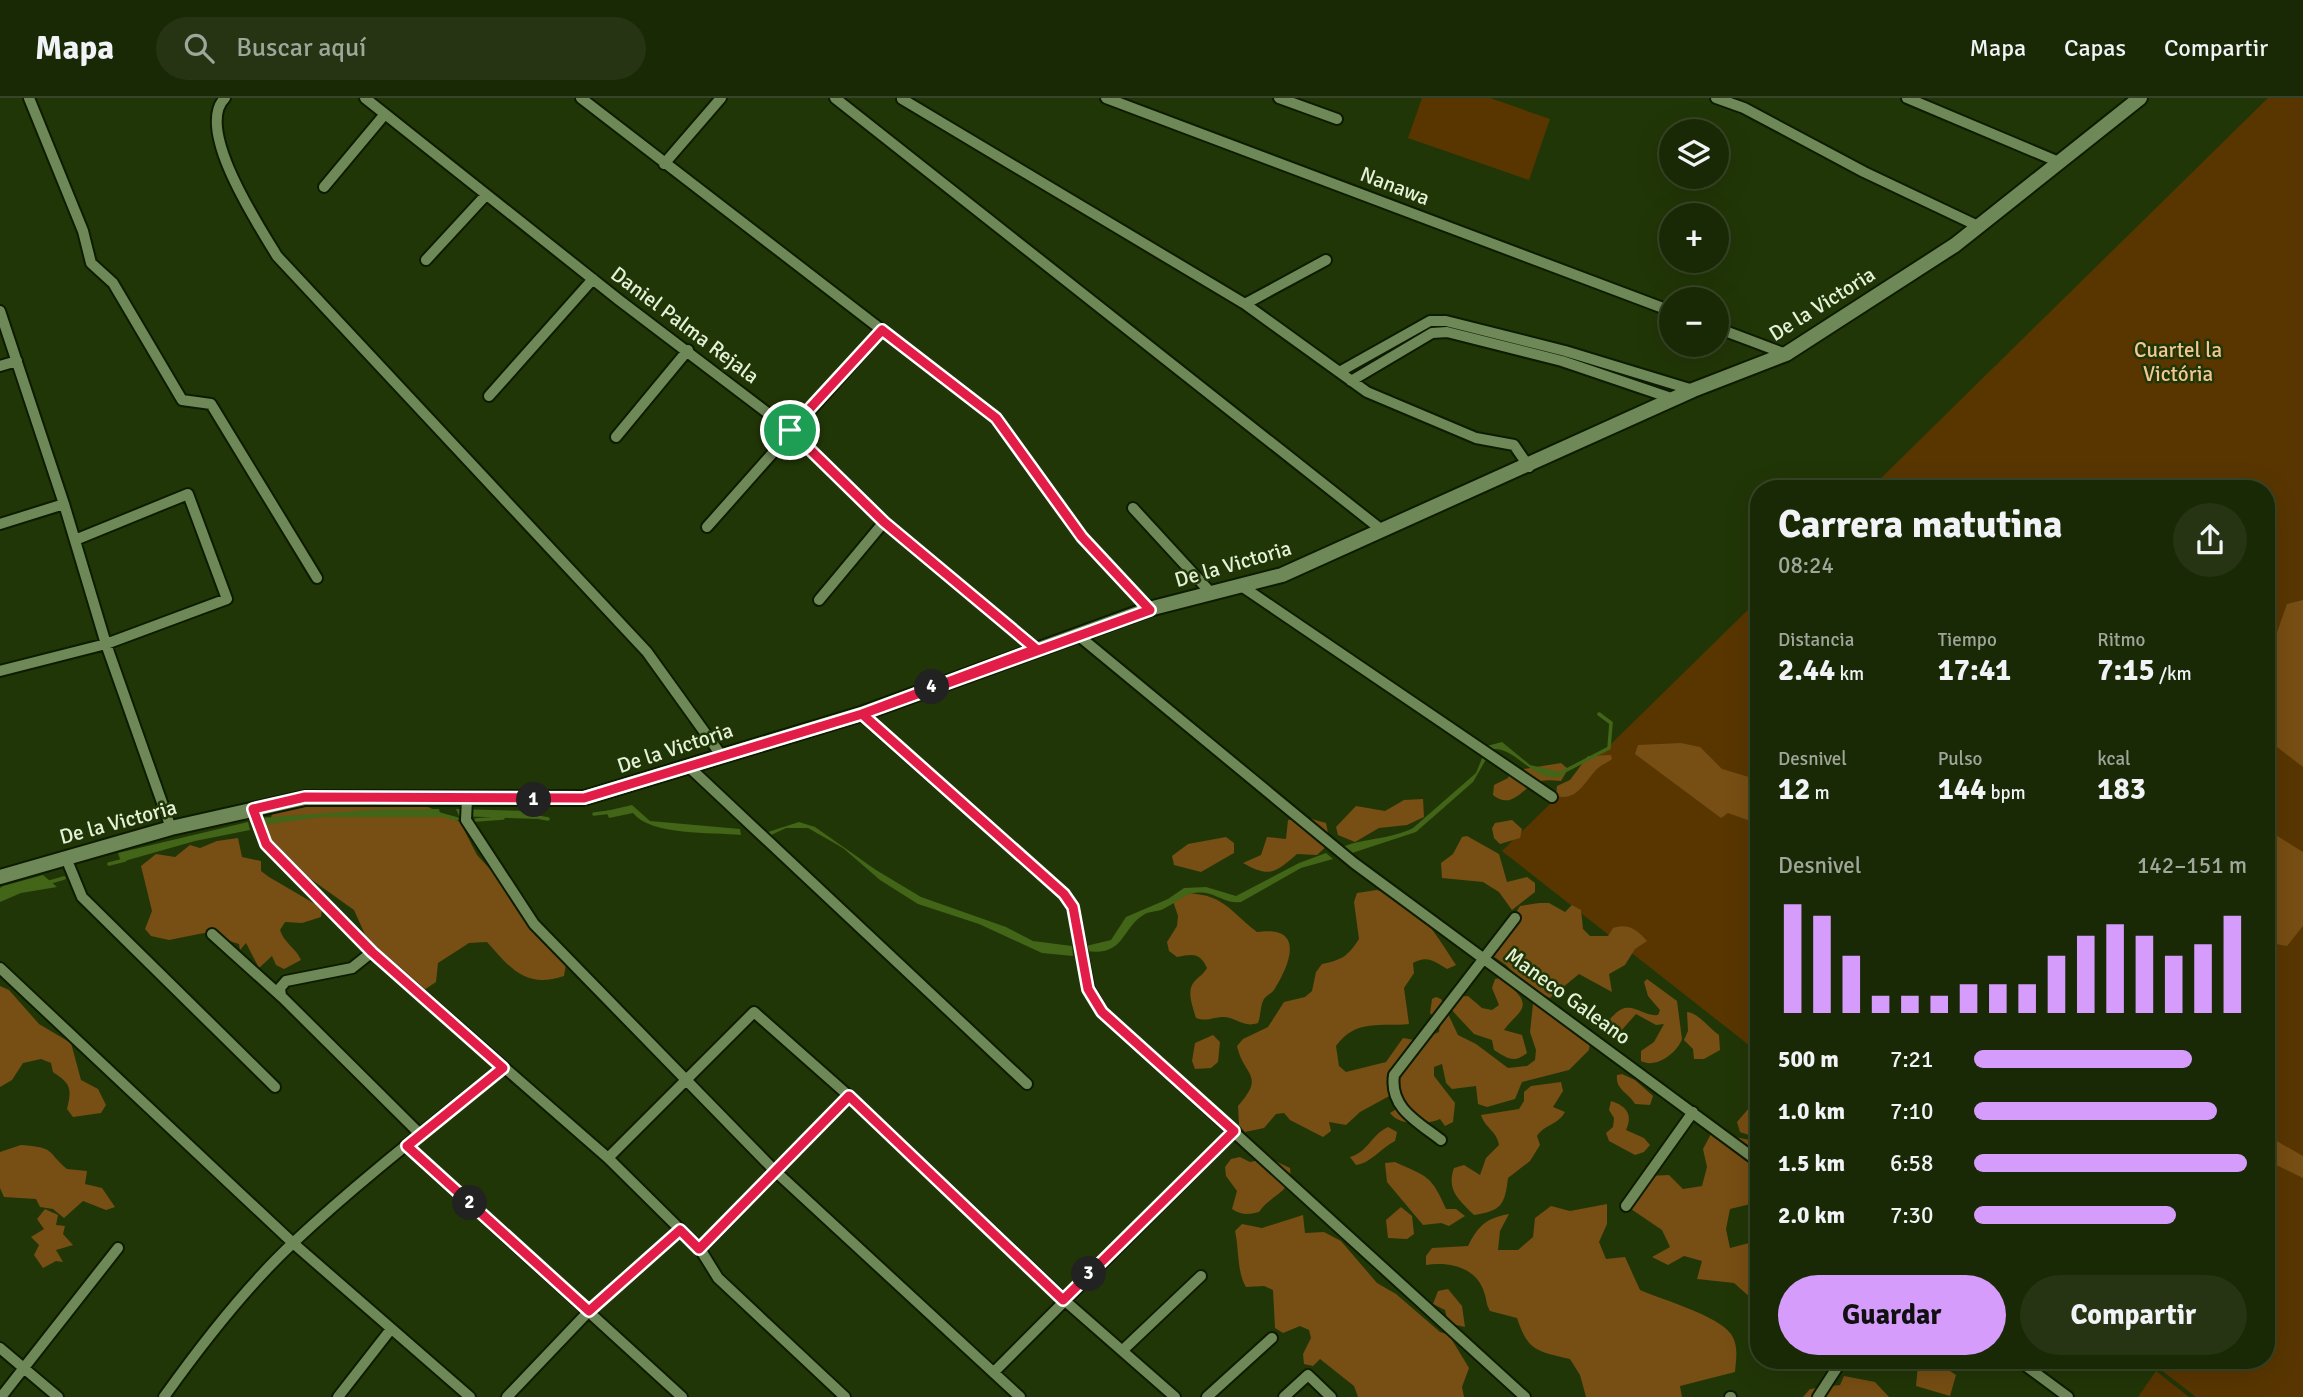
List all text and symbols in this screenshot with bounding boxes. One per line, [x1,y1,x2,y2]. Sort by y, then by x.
search box [156,17,646,80]
text: Mapa [35,28,114,69]
icon: search [180,29,218,67]
text: Buscar aquí [236,32,366,64]
text: Mapa [1970,33,2026,63]
text: Capas [2064,33,2126,63]
text: Compartir [2164,33,2268,63]
map controls [1659,119,1729,357]
button: layers [1659,119,1729,189]
street label: Nanawa [1357,161,1433,211]
button: + [1659,203,1729,273]
street label: Daniel Palma Rejala [606,261,764,389]
street label: De la Victoria [1764,261,1880,347]
button: − [1659,287,1729,357]
park label: Cuartel la Victória [2134,337,2222,387]
pin [760,400,820,460]
icon: arrive [771,411,809,449]
text: Carrera matutina [1778,501,2063,548]
button: share [2173,503,2247,577]
street label: De la Victoria [1172,535,1294,593]
text: 08:24 [1778,551,1834,580]
text: Distancia [1778,628,1854,652]
text: Tiempo [1938,628,1997,652]
text: Ritmo [2097,628,2145,652]
text: 2.44 [1778,652,1835,689]
text: 17:41 [1938,652,2011,689]
text: 7:15 [2097,652,2155,689]
text: km [1835,662,1864,686]
text: /km [2155,662,2192,686]
pin: 4 [914,670,950,704]
text: 4 [926,674,937,698]
street label: De la Victoria [614,717,736,779]
text: Desnivel [1778,747,1847,771]
text: Pulso [1938,747,1982,771]
text: kcal [2097,747,2131,771]
text: 12 [1778,771,1810,808]
text: 144 [1938,771,1986,808]
text: 183 [2097,771,2146,808]
text: m [1810,781,1830,805]
text: bpm [1986,781,2026,805]
pin: 1 [516,782,552,818]
text: 1 [528,787,539,811]
street label: De la Victoria [56,794,180,850]
text: Desnivel [1778,851,1861,880]
text: 142–151 m [2137,851,2247,880]
street label: Maneco Galeano [1500,942,1636,1050]
text: 500 m [1778,1045,1839,1074]
text: 7:21 [1890,1045,1933,1074]
text: 1.0 km [1778,1097,1845,1126]
text: 7:10 [1890,1097,1933,1126]
text: 1.5 km [1778,1149,1845,1178]
text: 6:58 [1890,1149,1933,1178]
pin: 2 [452,1186,488,1220]
text: 2 [464,1190,475,1214]
text: 2.0 km [1778,1201,1845,1230]
text: 7:30 [1890,1201,1933,1230]
pin: 3 [1072,1256,1106,1292]
text: 3 [1083,1261,1094,1285]
button: Guardar [1778,1275,2006,1355]
button: Compartir [2020,1275,2247,1355]

